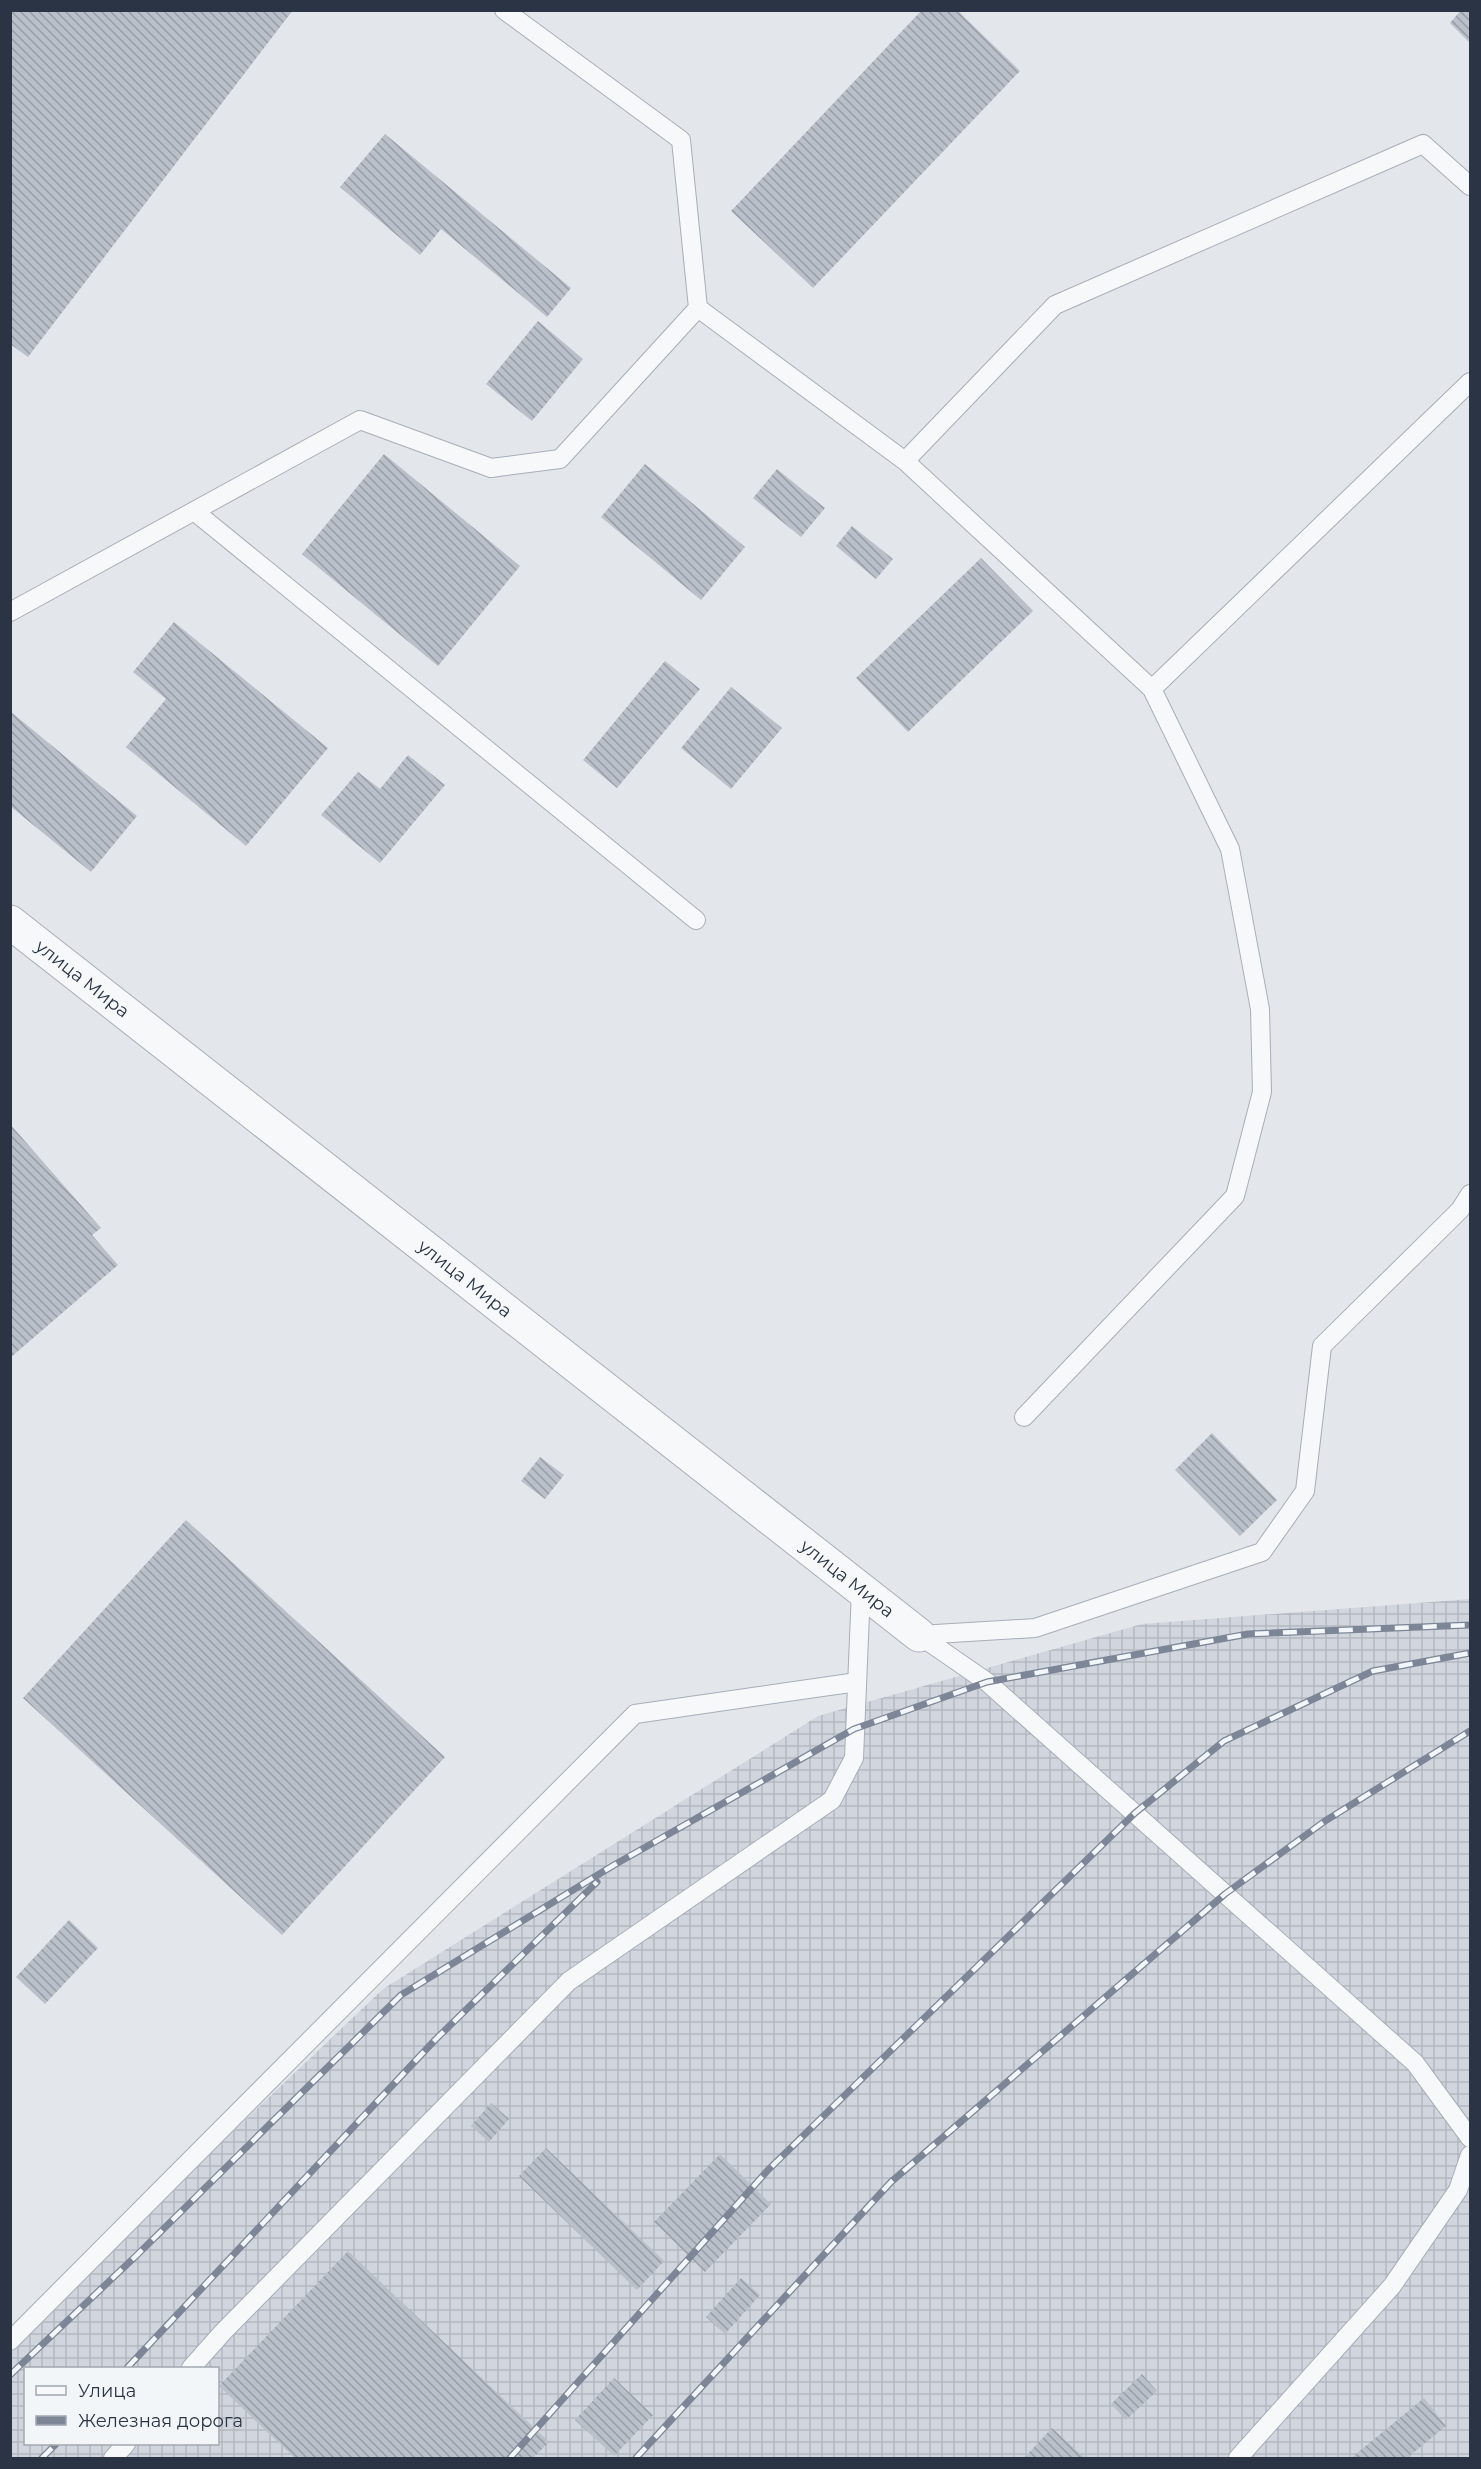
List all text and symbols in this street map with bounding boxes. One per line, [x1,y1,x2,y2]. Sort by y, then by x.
street label: улица Мира [30,934,134,1022]
street label: улица Мира [413,1234,516,1322]
street label: улица Мира [795,1534,899,1622]
legend [24,2367,219,2445]
text: Улица [78,2380,136,2402]
text: Железная дорога [78,2410,243,2432]

